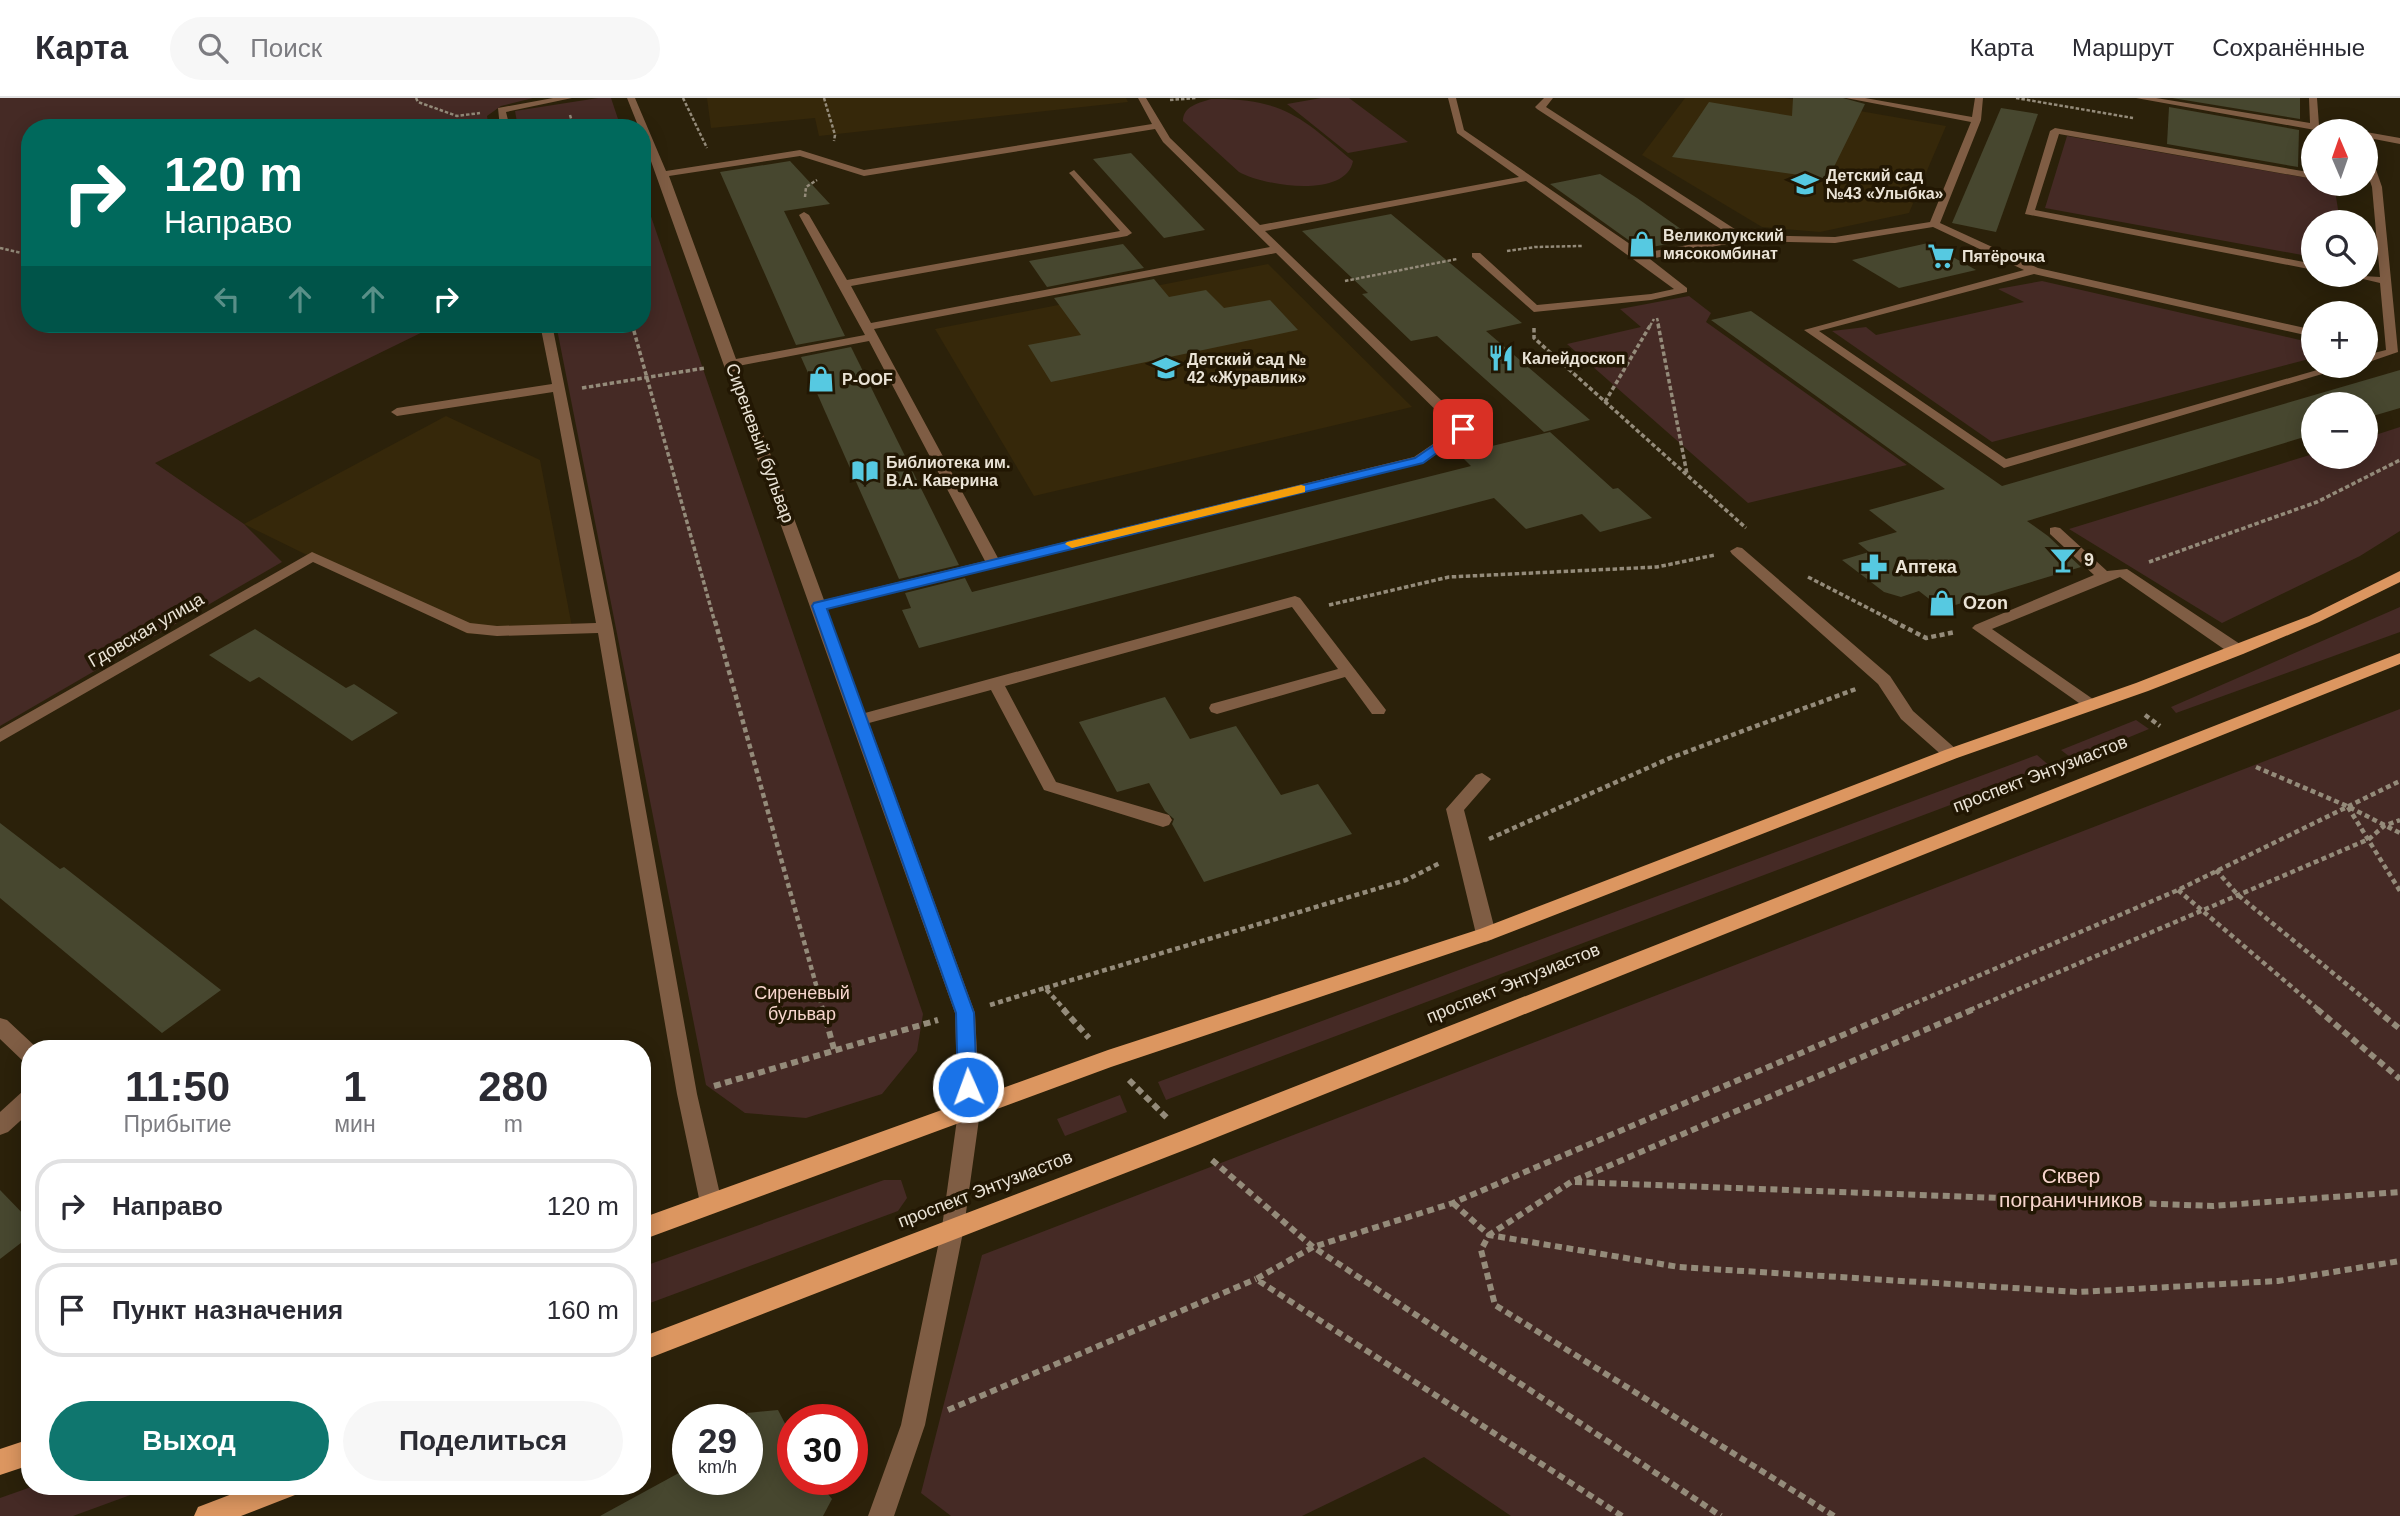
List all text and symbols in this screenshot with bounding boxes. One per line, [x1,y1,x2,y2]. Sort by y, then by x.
search box [170,17,660,80]
text: Карта [35,29,128,66]
icon: search [194,29,232,67]
text: Поиск [250,33,322,63]
text: Карта [1970,34,2034,61]
text: Маршрут [2072,34,2174,61]
text: Сохранённые [2212,34,2365,61]
north arrow [2301,119,2378,196]
map controls [2301,119,2378,469]
icon: right [49,147,140,238]
text: 120 m [164,147,303,201]
place label: Детский сад №43 «Улыбка» [1826,167,1944,202]
school or university icon: Детский сад №43 «Улыбка» [1790,169,1820,199]
text: Направо [164,204,292,240]
button: search [2301,210,2378,287]
place label: Великолукский мясокомбинат [1663,227,1784,262]
shop icon: Великолукский мясокомбинат [1627,229,1657,259]
supermarket icon: Пятёрочка [1926,241,1956,271]
place label: Пятёрочка [1962,248,2045,265]
icon: left [208,280,246,318]
icon: ahead [281,280,319,318]
icon: ahead [354,280,392,318]
icon: right [427,280,465,318]
button: + [2301,301,2378,378]
restaurant icon: Калейдоскоп [1486,343,1516,373]
place label: Калейдоскоп [1522,350,1625,367]
place label: Детский сад № 42 «Журавлик» [1187,351,1307,386]
school or university icon: Детский сад № 42 «Журавлик» [1151,353,1181,383]
street label: Сиреневый бульвар [722,360,798,526]
shop icon: P-OOF [806,364,836,394]
place label: P-OOF [842,371,893,388]
button: − [2301,392,2378,469]
pin [1433,399,1493,459]
icon: arrive [1444,410,1482,448]
place label: Библиотека им. В.А. Каверина [886,454,1010,489]
library icon: Библиотека им. В.А. Каверина [850,456,880,486]
bar icon: 9 [2048,545,2078,575]
place label: 9 [2084,550,2094,570]
pharmacy icon: Аптека [1859,552,1889,582]
place label: Аптека [1895,557,1958,577]
street label: Гдовская улица [85,588,208,671]
shop icon: Ozon [1927,588,1957,618]
place label: Ozon [1963,593,2008,613]
street label: проспект Энтузиастов [1950,731,2130,817]
street label: проспект Энтузиастов [1423,939,1603,1027]
park label: Сиреневый бульвар [754,983,850,1024]
position arrow [931,1050,1005,1124]
text: 11:50 [125,1063,230,1110]
text: 1 [343,1063,367,1110]
text: 280 [478,1063,548,1110]
text: Прибытие [124,1111,232,1137]
text: мин [334,1111,376,1137]
text: m [504,1111,523,1137]
street label: проспект Энтузиастов [895,1146,1075,1232]
park label: Сквер пограничников [1999,1164,2143,1211]
icon: right [53,1187,91,1225]
text: Направо [112,1191,223,1221]
text: 120 m [547,1191,619,1221]
icon: arrive [53,1291,91,1329]
text: Пункт назначения [112,1295,343,1325]
text: 160 m [547,1295,619,1325]
button: Выход [49,1401,329,1481]
button: Поделиться [343,1401,623,1481]
speed limit sign: 30 [777,1404,868,1495]
text: 29 [698,1421,737,1460]
text: km/h [698,1457,737,1477]

